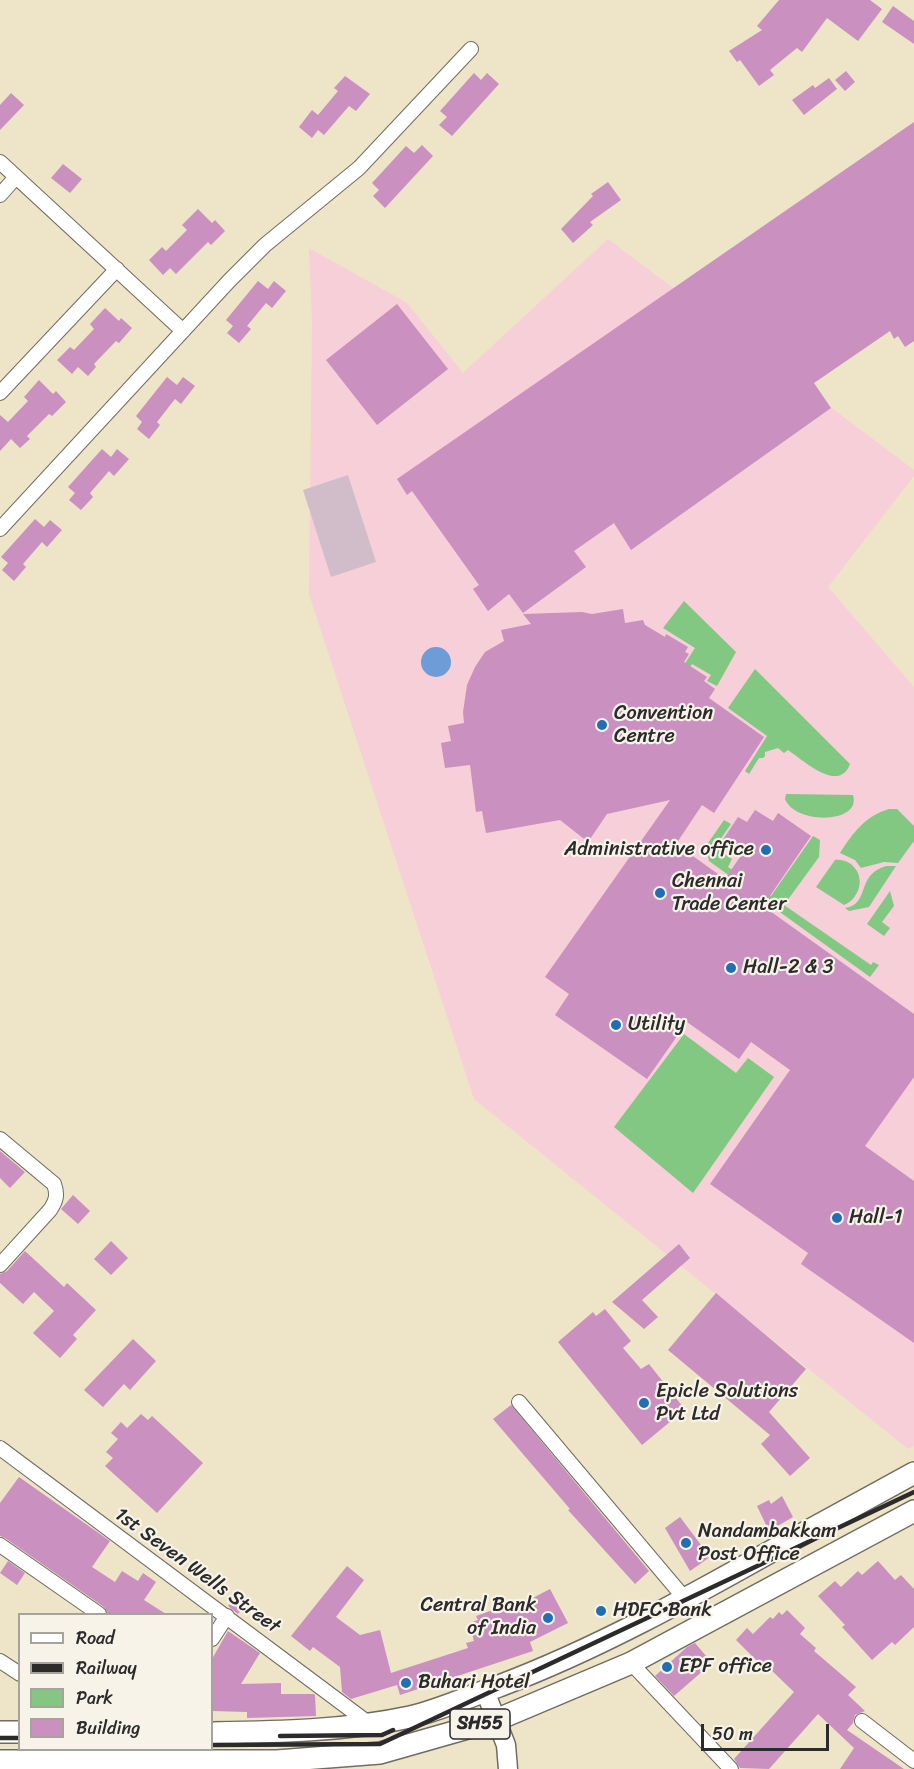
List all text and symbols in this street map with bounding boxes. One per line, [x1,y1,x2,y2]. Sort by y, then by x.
place label: Convention Centre [614,702,713,749]
marker: Convention Centre [595,718,609,732]
place label: Administrative office [564,838,754,862]
marker: Administrative office [759,843,773,857]
place label: Chennai Trade Center [672,870,786,917]
marker: Chennai Trade Center [653,886,667,900]
place label: Hall-2 & 3 [743,956,833,980]
marker: Hall-2 & 3 [724,961,738,975]
place label: Utility [628,1013,685,1037]
marker: Utility [609,1018,623,1032]
place label: Hall-1 [849,1206,902,1230]
marker: Hall-1 [830,1211,844,1225]
place label: Epicle Solutions Pvt Ltd [656,1380,798,1427]
marker: Epicle Solutions Pvt Ltd [637,1396,651,1410]
street label: 1st Seven Wells Street [110,1503,284,1639]
place label: Nandambakkam Post Office [698,1520,836,1567]
marker: Nandambakkam Post Office [679,1536,693,1550]
place label: Central Bank of India [421,1594,536,1641]
place label: HDFC Bank [613,1599,712,1623]
marker: HDFC Bank [594,1604,608,1618]
marker: Central Bank of India [541,1611,555,1625]
legend [18,1613,213,1751]
text: Road [76,1622,115,1654]
text: Railway [76,1652,137,1684]
place label: EPF office [679,1655,772,1679]
marker: EPF office [660,1660,674,1674]
place label: Buhari Hotel [418,1671,530,1695]
marker: Buhari Hotel [399,1676,413,1690]
text: Park [76,1682,113,1714]
road number: SH55 [450,1709,510,1739]
text: Building [76,1712,140,1744]
scale bar [704,1712,832,1750]
text: 50 m [712,1718,753,1750]

